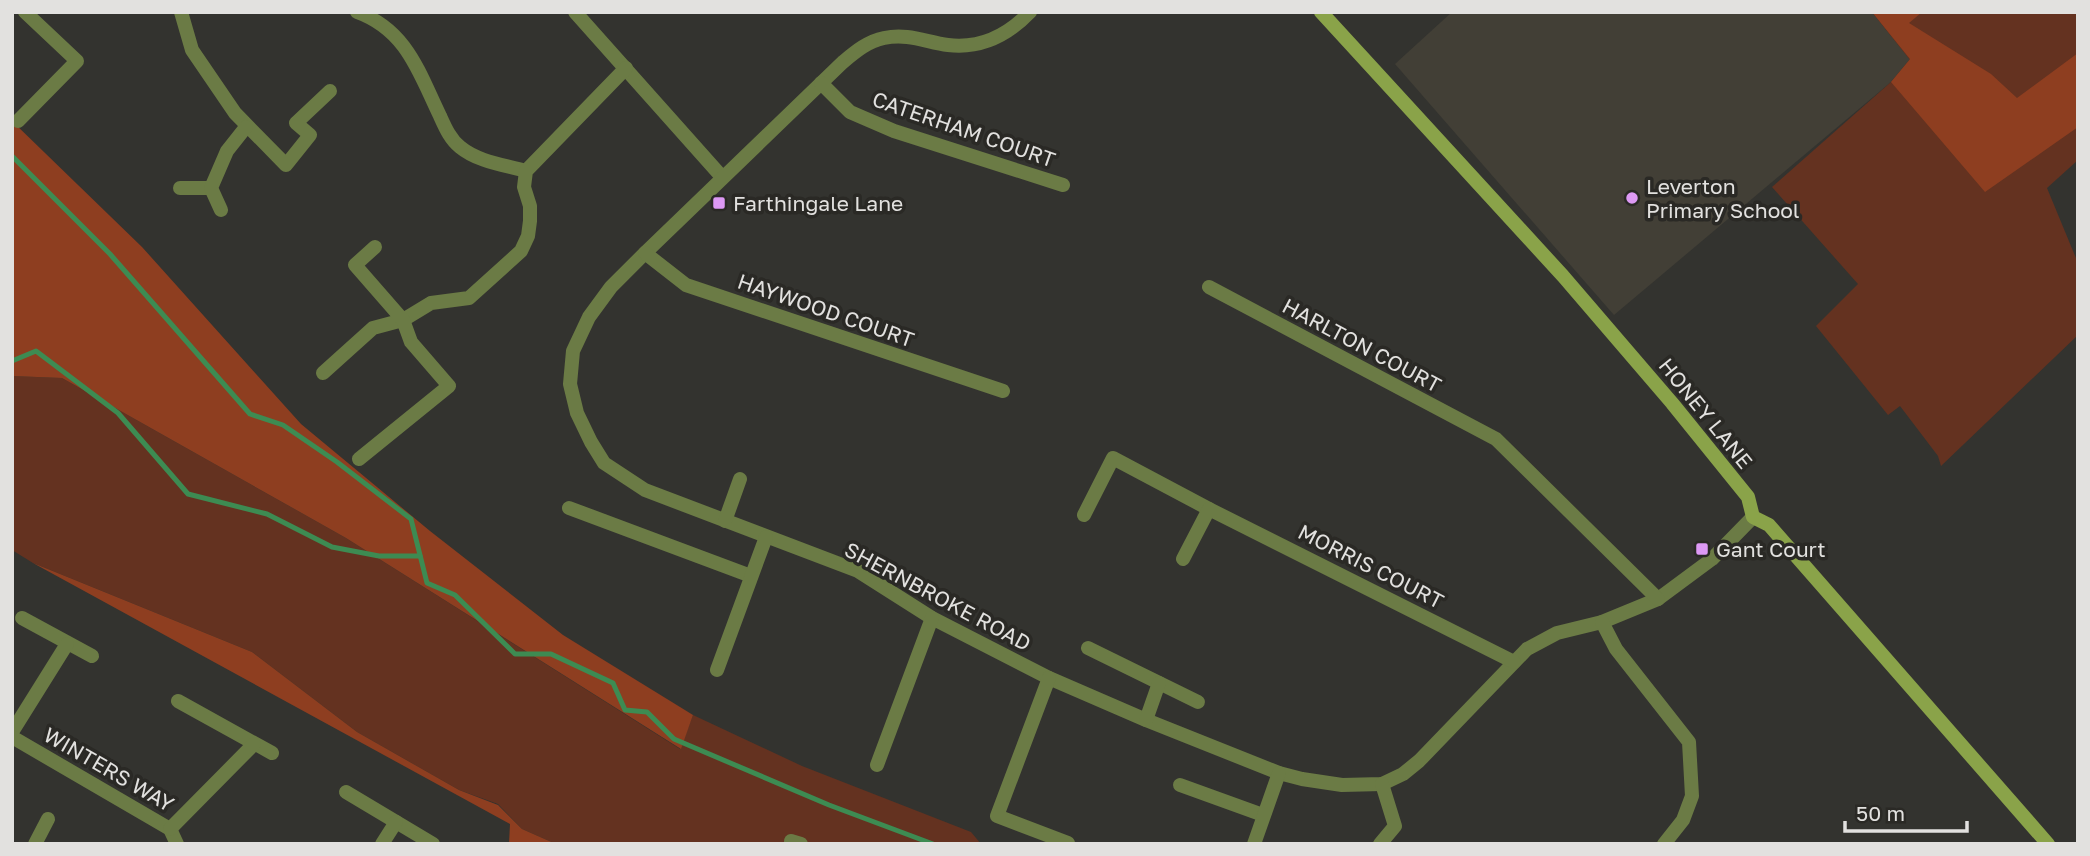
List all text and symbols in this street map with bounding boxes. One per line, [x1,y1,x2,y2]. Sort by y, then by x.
street label: CATERHAM COURT [869,85,1059,173]
place label: Leverton Primary School [1646,173,1800,223]
place label: Farthingale Lane [733,190,903,216]
marker: Leverton Primary School [1624,190,1640,206]
marker: Farthingale Lane [711,195,727,211]
street label: HAYWOOD COURT [734,268,918,352]
street label: HARLTON COURT [1278,292,1446,398]
street label: HONEY LANE [1654,353,1758,473]
street label: MORRIS COURT [1294,518,1448,614]
street label: SHERNBROKE ROAD [840,536,1036,656]
place label: Gant Court [1716,536,1826,562]
marker: Gant Court [1694,541,1710,557]
street label: WINTERS WAY [39,721,179,817]
scale bar [1845,790,1968,834]
text: 50 m [1856,800,1905,826]

